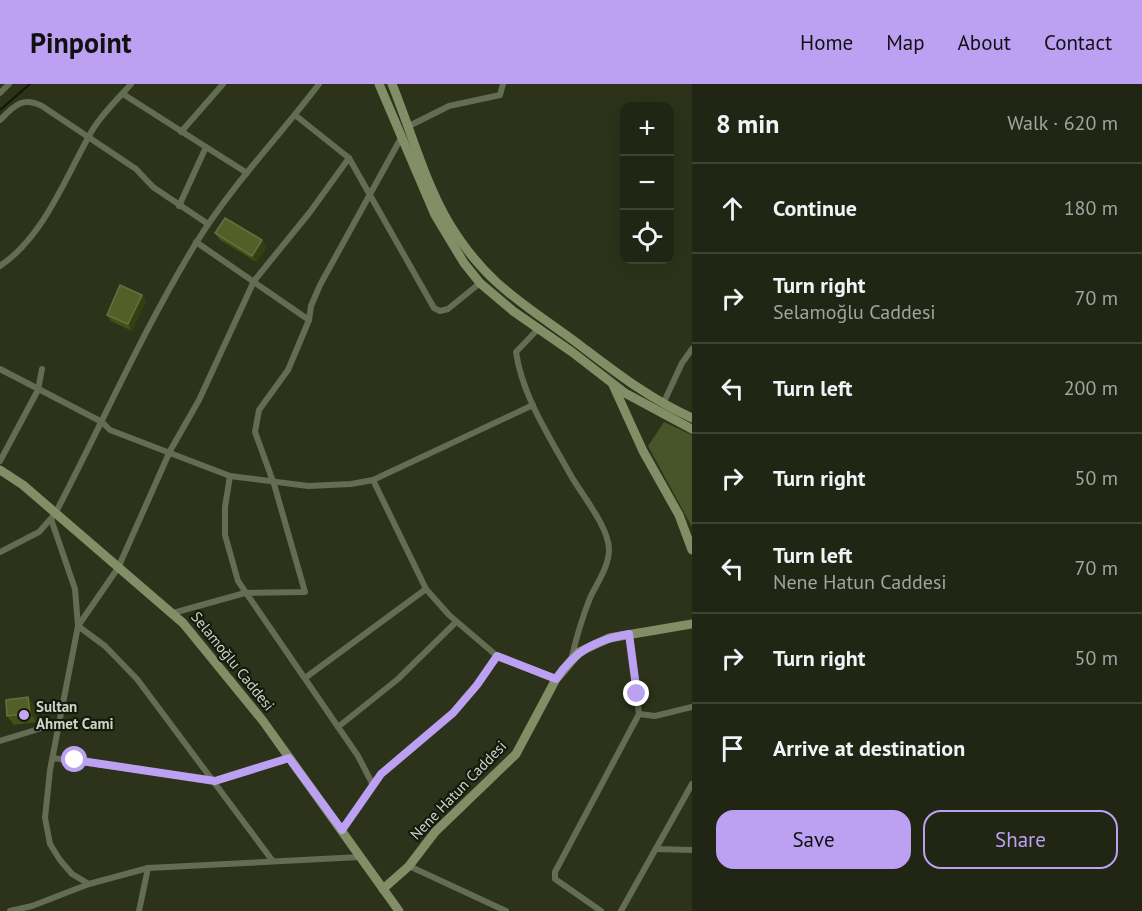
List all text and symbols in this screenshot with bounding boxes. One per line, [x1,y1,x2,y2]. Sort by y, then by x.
text: Pinpoint [30,24,132,61]
text: Home [800,29,853,56]
text: Map [886,29,925,56]
text: About [958,29,1011,56]
text: Contact [1044,29,1112,56]
map controls [620,102,674,264]
button: + [620,102,674,156]
text: 8 min [716,107,779,140]
text: Walk · 620 m [1007,110,1118,136]
button: − [620,156,674,210]
icon: ahead [716,192,749,225]
text: Continue [773,194,857,222]
text: 180 m [1064,195,1118,221]
button: locate [620,210,674,264]
text: Turn right [773,271,865,299]
icon: right [716,282,749,315]
text: 70 m [1075,285,1118,311]
text: Selamoğlu Caddesi [773,299,936,325]
icon: left [716,372,749,405]
text: Turn left [773,374,853,402]
text: 200 m [1064,375,1118,401]
icon: right [716,462,749,495]
text: Turn right [773,464,865,492]
text: 50 m [1075,465,1118,491]
text: Turn left [773,541,853,569]
icon: left [716,552,749,585]
text: 70 m [1075,555,1118,581]
text: Nene Hatun Caddesi [773,569,947,595]
street label: Selamoğlu Caddesi [187,608,279,714]
icon: right [716,642,749,675]
text: Turn right [773,644,865,672]
text: 50 m [1075,645,1118,671]
route end [623,680,649,706]
place label: Sultan Ahmet Cami [36,697,114,733]
marker: Sultan Ahmet Cami [17,708,31,722]
icon: arrive [716,732,749,765]
text: Arrive at destination [773,734,965,762]
street label: Nene Hatun Caddesi [406,737,510,843]
route start [61,746,87,772]
button: Save [716,810,911,869]
button: Share [923,810,1118,869]

